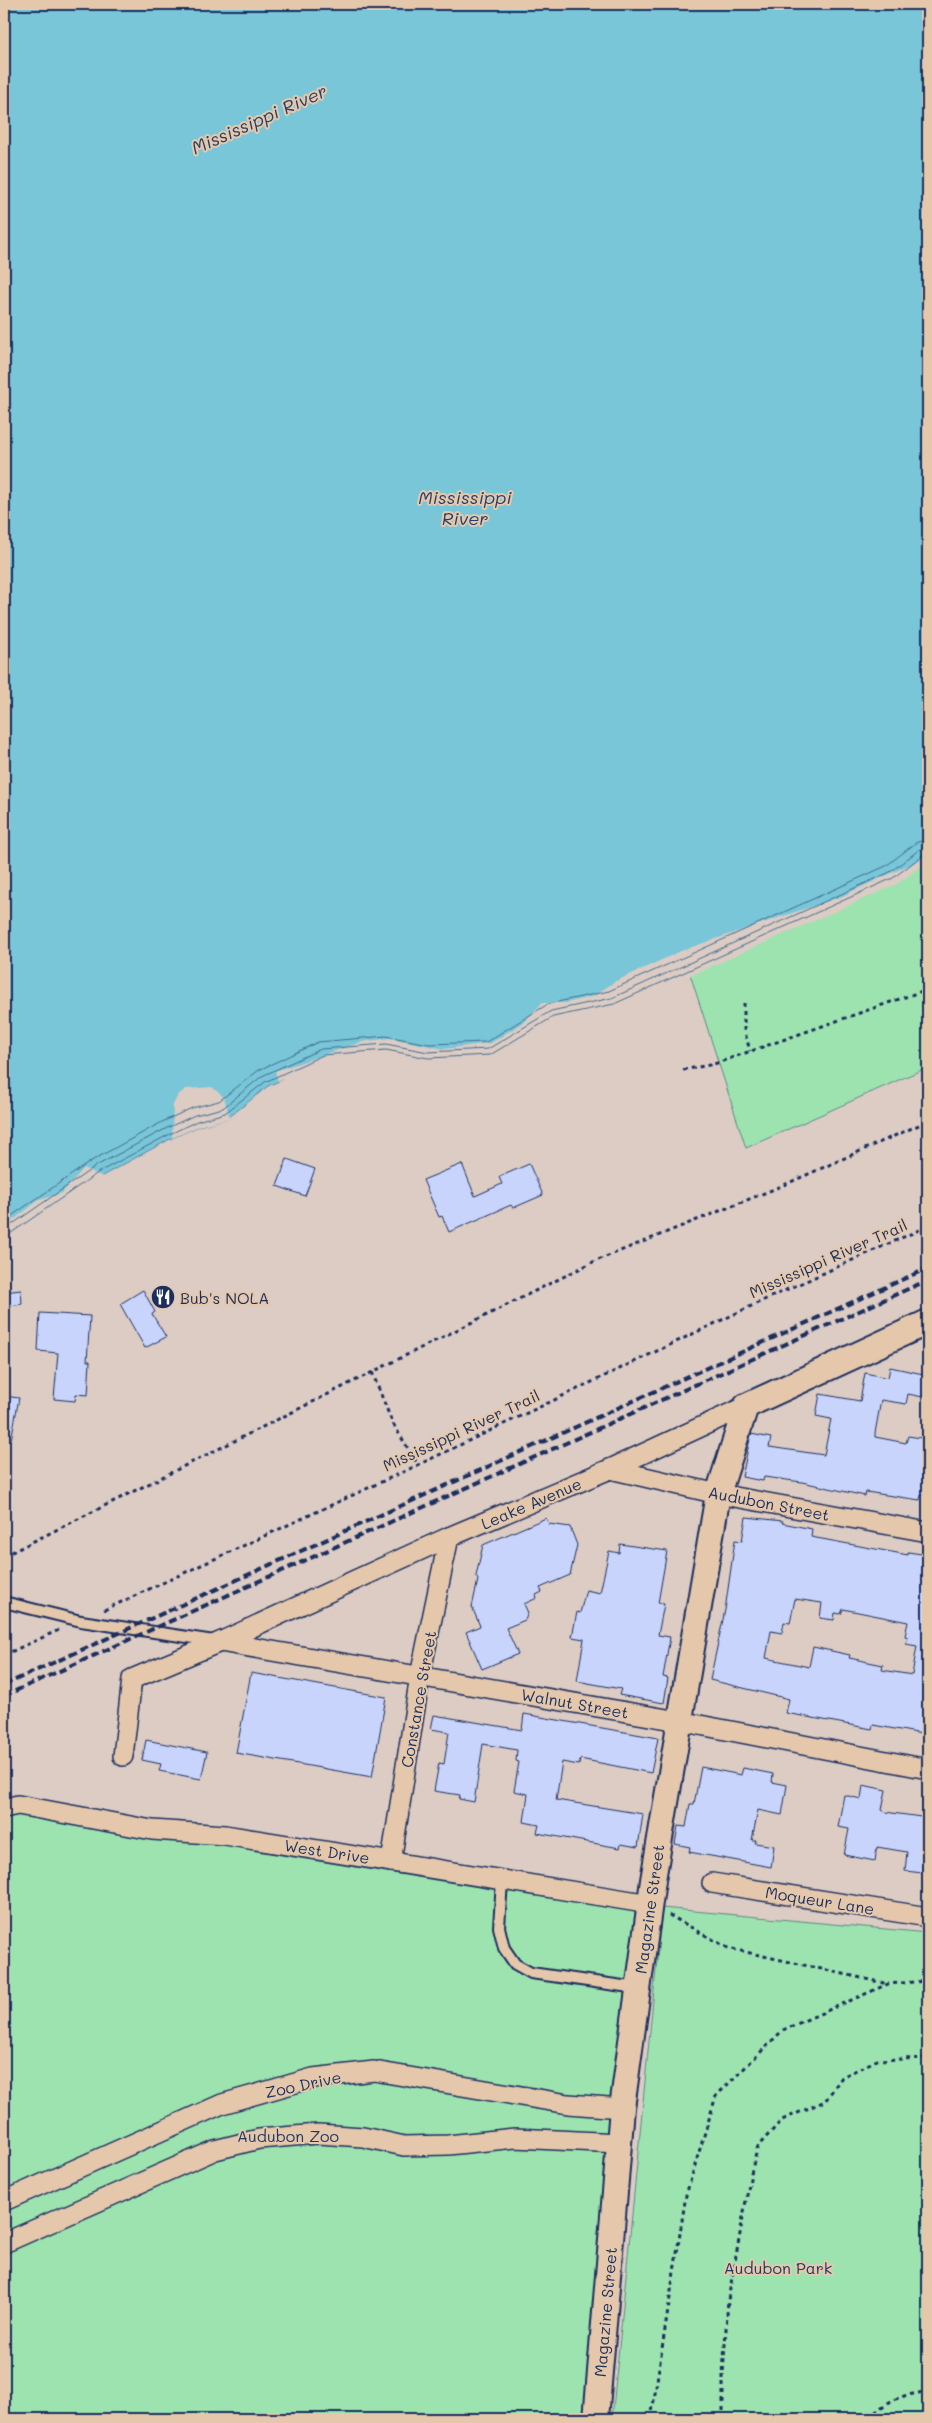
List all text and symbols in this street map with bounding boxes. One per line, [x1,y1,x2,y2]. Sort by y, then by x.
water label: Mississippi River [187,78,331,160]
water label: Mississippi River [418,485,512,530]
street label: Mississippi River Trail [746,1214,910,1302]
restaurant icon: Bub's NOLA [150,1284,176,1310]
place label: Bub's NOLA [180,1287,269,1308]
street label: Mississippi River Trail [379,1384,543,1476]
street label: Leake Avenue [478,1472,584,1534]
street label: Audubon Street [706,1481,832,1525]
street label: Constance Street [396,1629,440,1769]
street label: Walnut Street [520,1683,630,1723]
street label: West Drive [283,1834,371,1868]
street label: Magazine Street [630,1843,668,1975]
street label: Moqueur Lane [764,1881,876,1919]
street label: Zoo Drive [263,2066,343,2102]
park label: Audubon Zoo [237,2125,339,2146]
street label: Magazine Street [589,2246,621,2378]
park label: Audubon Park [724,2257,832,2278]

